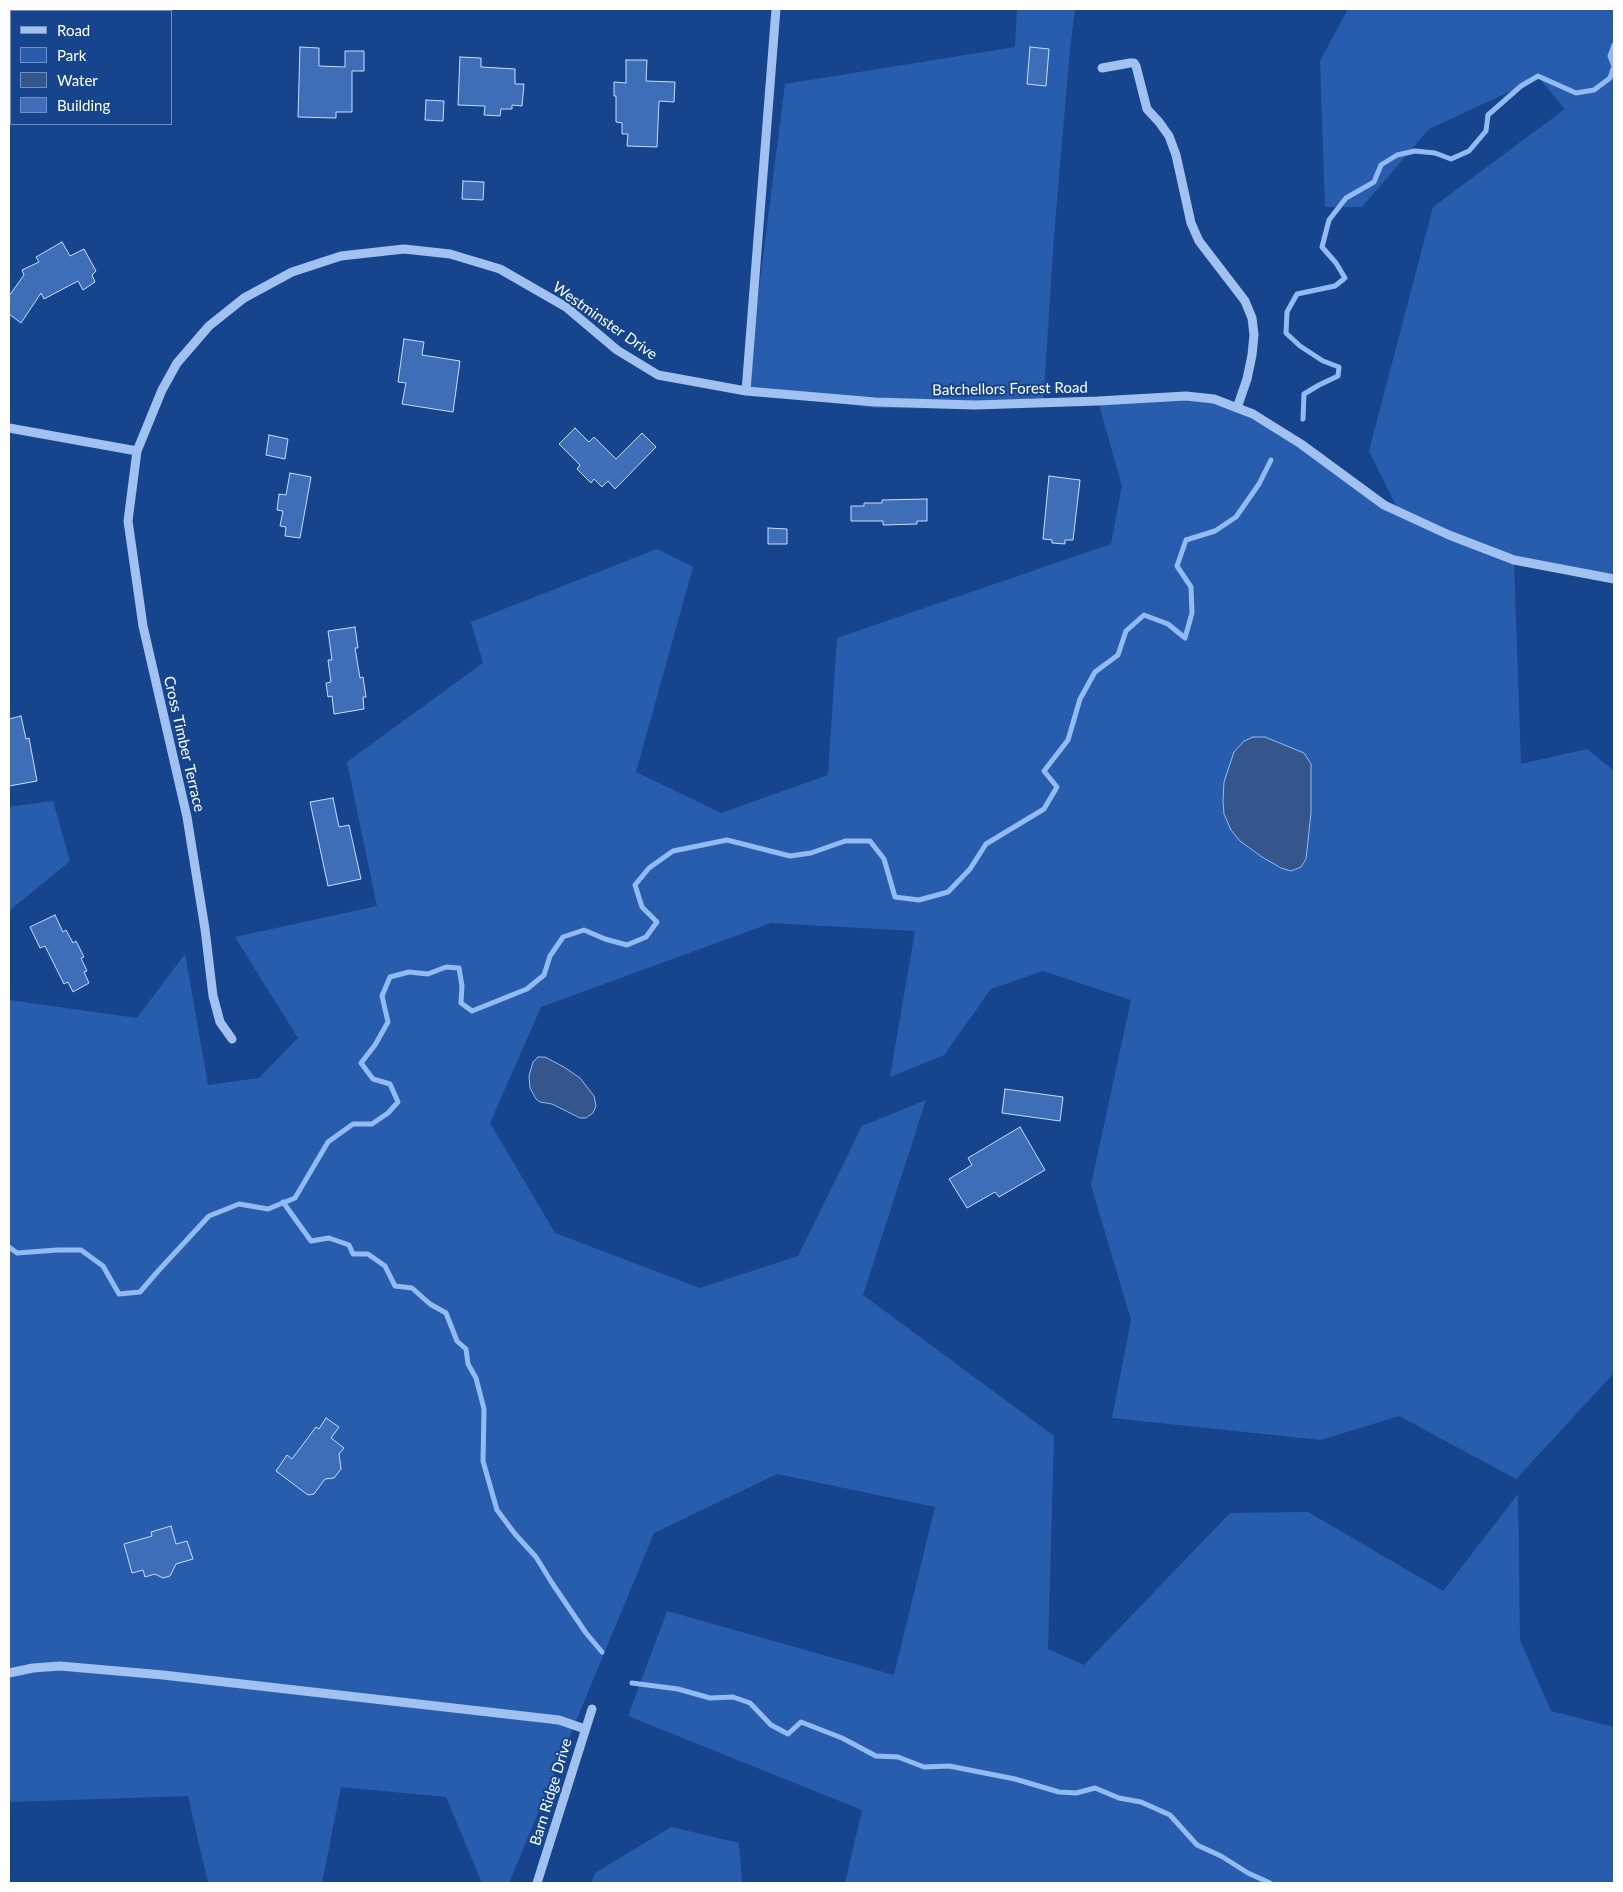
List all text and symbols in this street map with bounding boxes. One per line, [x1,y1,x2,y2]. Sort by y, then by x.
legend [10,10,172,125]
text: Road [57,21,90,39]
text: Park [57,46,86,64]
text: Water [57,71,98,89]
text: Building [57,96,110,114]
street label: Westminster Drive [549,278,661,364]
street label: Batchellors Forest Road [932,379,1088,399]
street label: Cross Timber Terrace [160,674,208,814]
street label: Barn Ridge Drive [526,1736,576,1848]

